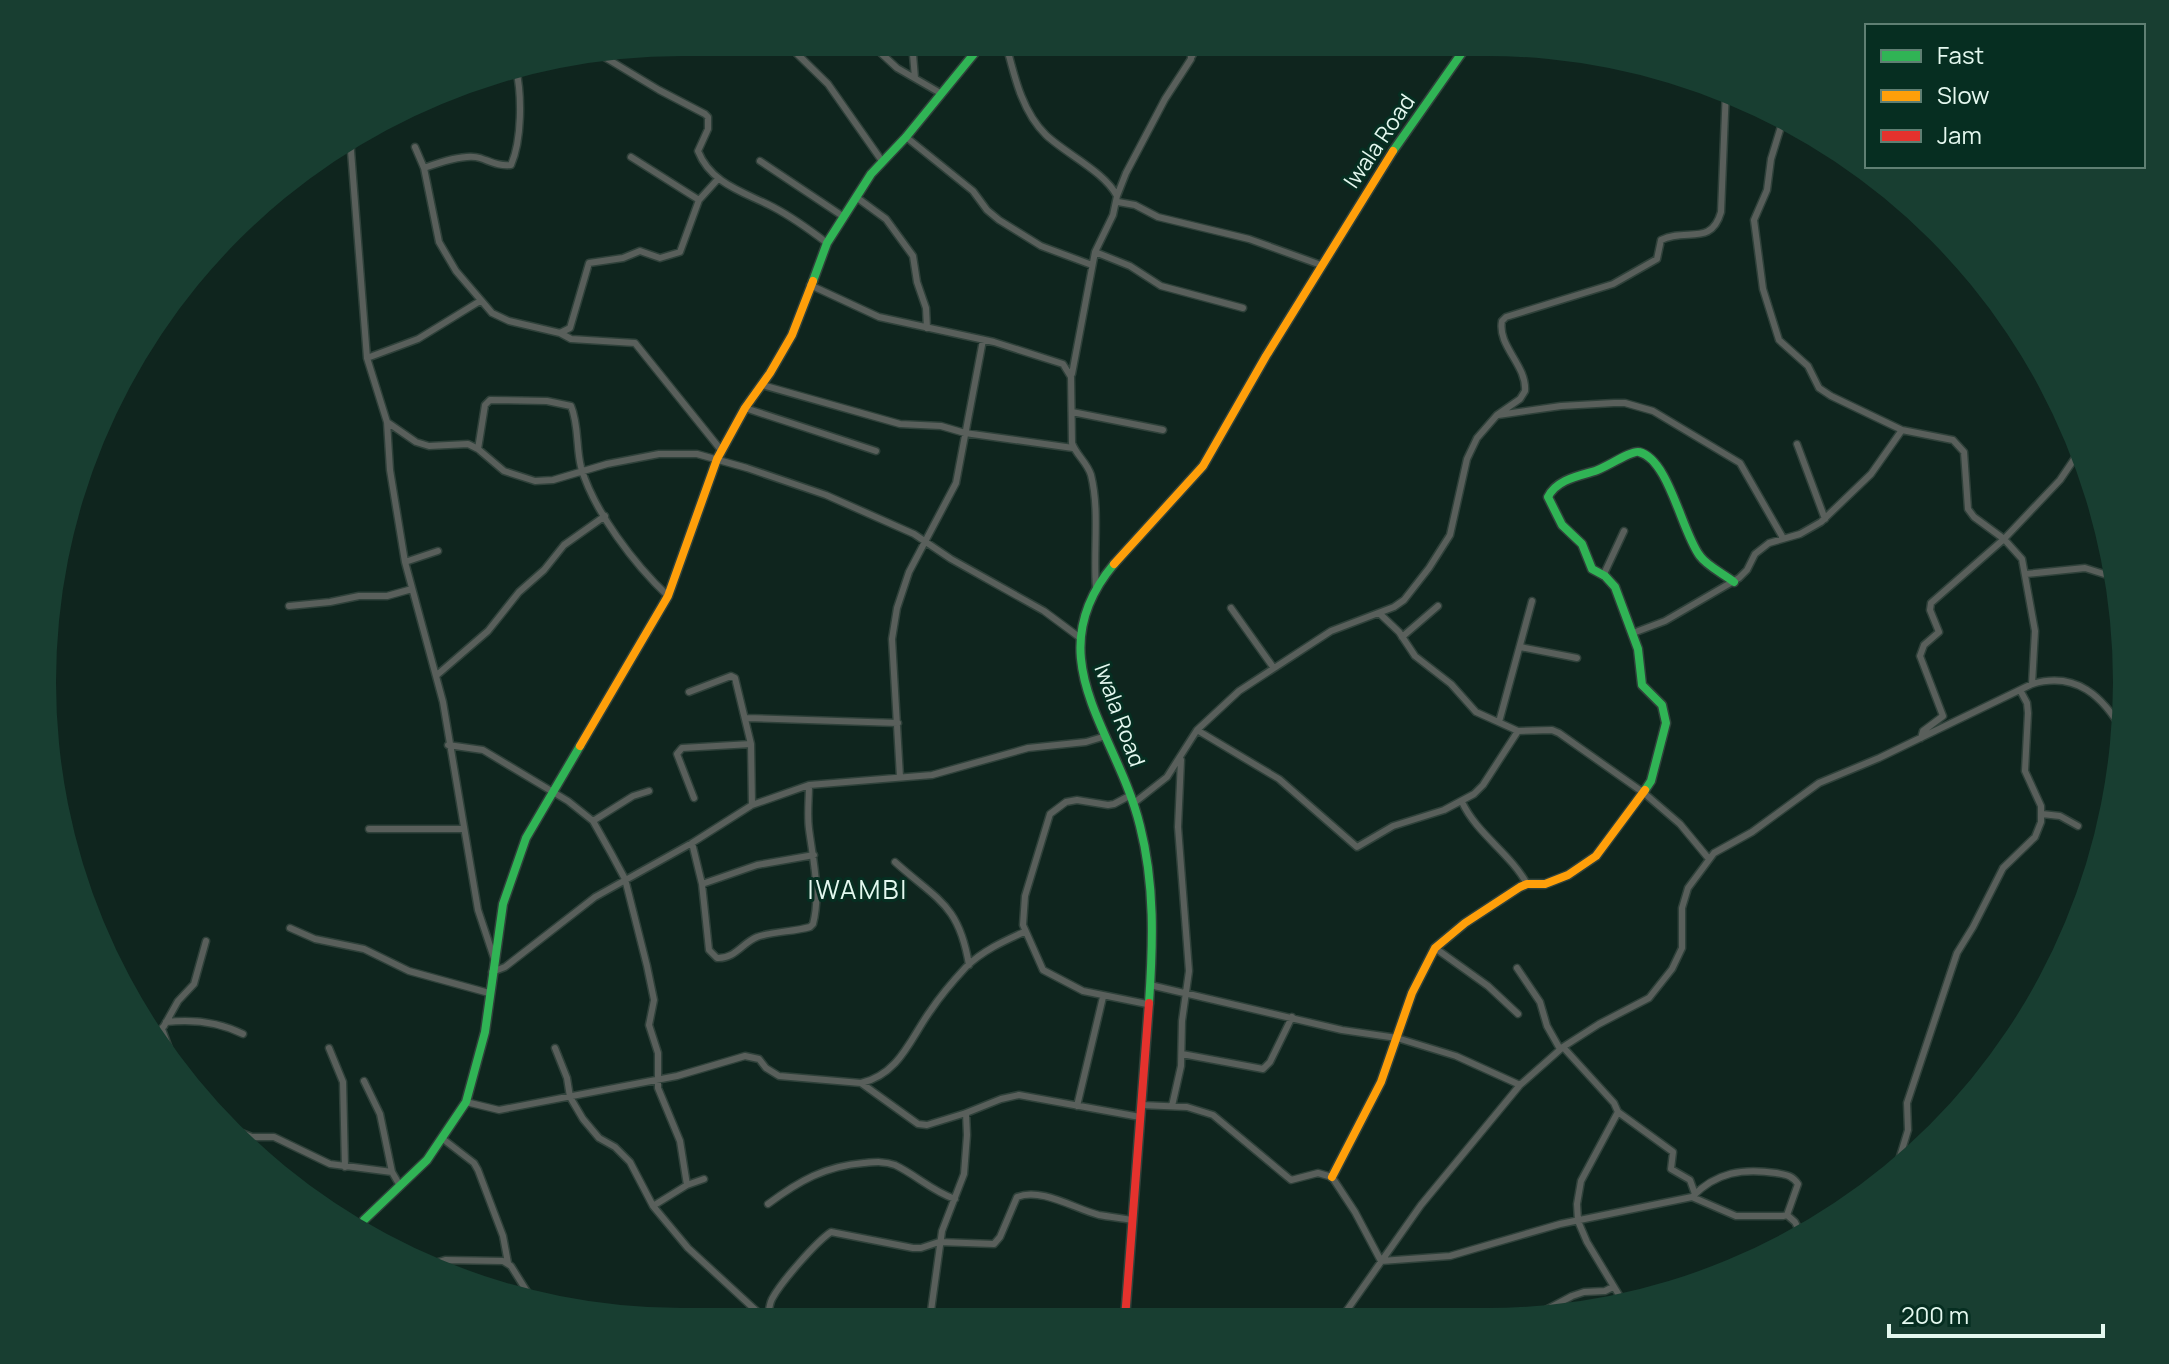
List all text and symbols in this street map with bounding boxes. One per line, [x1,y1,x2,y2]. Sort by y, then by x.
legend [1865,24,2145,168]
text: Fast [1937,38,1984,71]
text: Slow [1937,78,1990,111]
street label: Iwala Road [1337,88,1421,194]
text: Jam [1937,118,1982,151]
street label: Iwala Road [1088,659,1152,771]
district label: IWAMBI [808,871,908,907]
scale bar [1889,1288,2103,1338]
text: 200 m [1901,1298,1969,1331]

